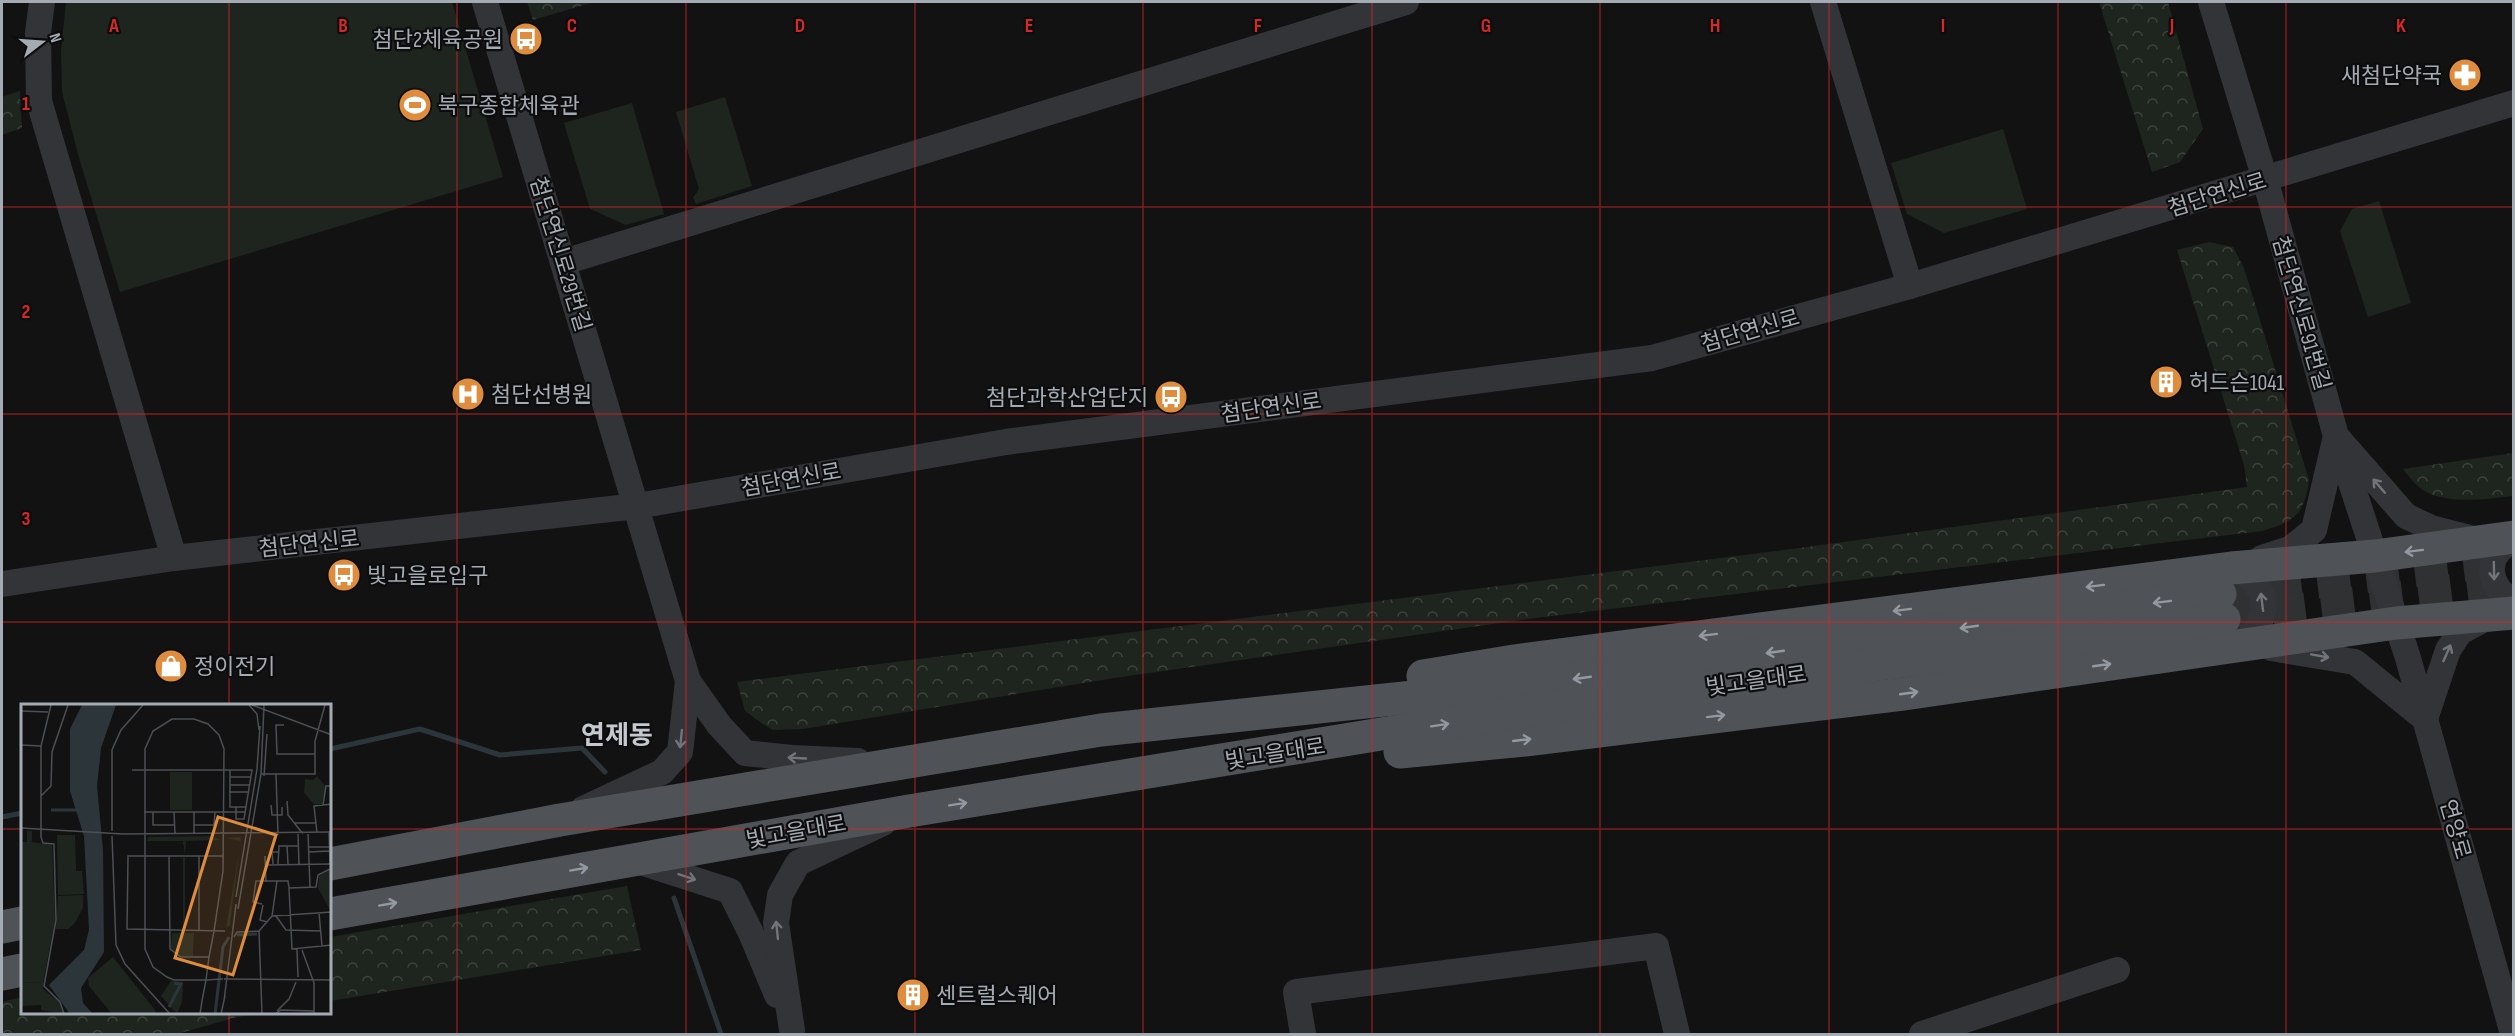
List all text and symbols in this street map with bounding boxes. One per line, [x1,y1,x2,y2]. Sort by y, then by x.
north arrow [12,12,72,72]
text: A [108,14,119,38]
text: B [338,14,348,38]
text: C [567,14,577,38]
text: D [795,14,805,38]
text: E [1025,14,1033,38]
text: F [1254,14,1262,38]
text: G [1481,14,1491,38]
text: H [1710,14,1720,38]
text: I [1941,14,1945,38]
text: J [2169,14,2174,38]
text: K [2396,14,2406,38]
bus stop icon: 첨단2체육공원 [508,21,544,57]
place label: 첨단2체육공원 [372,27,503,54]
text: N [45,31,65,45]
pharmacy icon: 새첨단약국 [2447,57,2483,93]
place label: 새첨단약국 [2341,63,2442,90]
sports icon: 북구종합체육관 [397,87,433,123]
text: 1 [22,92,30,116]
place label: 북구종합체육관 [438,93,580,120]
street label: 첨단연신로 [2165,168,2270,223]
street label: 첨단연신로29번길 [523,174,596,335]
street label: 첨단연신로91번길 [2266,233,2335,394]
text: 2 [22,300,30,324]
street label: 첨단연신로 [1698,305,1803,358]
building icon: 허드슨1041 [2148,364,2184,400]
place label: 허드슨1041 [2189,370,2284,397]
hospital icon: 첨단선병원 [450,376,486,412]
bus stop icon: 첨단과학산업단지 [1153,379,1189,415]
place label: 첨단선병원 [491,382,592,409]
place label: 첨단과학산업단지 [986,385,1148,412]
street label: 첨단연신로 [1219,388,1323,429]
street label: 첨단연신로 [739,458,843,503]
one-way arrow [2372,479,2386,494]
text: 3 [22,507,31,531]
street label: 첨단연신로 [257,526,361,563]
one-way arrow [2405,546,2424,557]
bus stop icon: 빛고을로입구 [326,557,362,593]
one-way arrow [2488,560,2500,580]
place label: 빛고을로입구 [367,563,488,590]
one-way arrow [2086,580,2105,591]
one-way arrow [2256,593,2267,612]
one-way arrow [2153,596,2172,607]
one-way arrow [1892,605,1912,616]
one-way arrow [1959,621,1979,632]
one-way arrow [1699,630,1719,641]
one-way arrow [2442,645,2454,663]
one-way arrow [1766,647,1786,658]
shop icon: 정이전기 [153,648,189,684]
one-way arrow [2309,650,2329,661]
place label: 정이전기 [194,654,275,681]
one-way arrow [2092,659,2112,670]
street label: 빛고을대로 [1704,661,1808,702]
one-way arrow [1573,672,1592,683]
one-way arrow [1899,687,1919,698]
inset map [21,704,332,1015]
one-way arrow [1705,711,1725,722]
one-way arrow [1430,719,1450,730]
district label: 연제동 [581,721,653,752]
one-way arrow [675,728,686,748]
street label: 빛고을대로 [1223,733,1327,776]
one-way arrow [1512,734,1532,745]
one-way arrow [788,753,808,764]
street label: 연양로 [2433,797,2476,862]
one-way arrow [948,798,967,809]
street label: 빛고을대로 [744,810,848,855]
one-way arrow [569,863,589,874]
one-way arrow [677,872,696,883]
one-way arrow [377,898,397,909]
one-way arrow [771,921,782,941]
building icon: 센트럴스퀘어 [895,977,931,1013]
place label: 센트럴스퀘어 [936,983,1057,1010]

